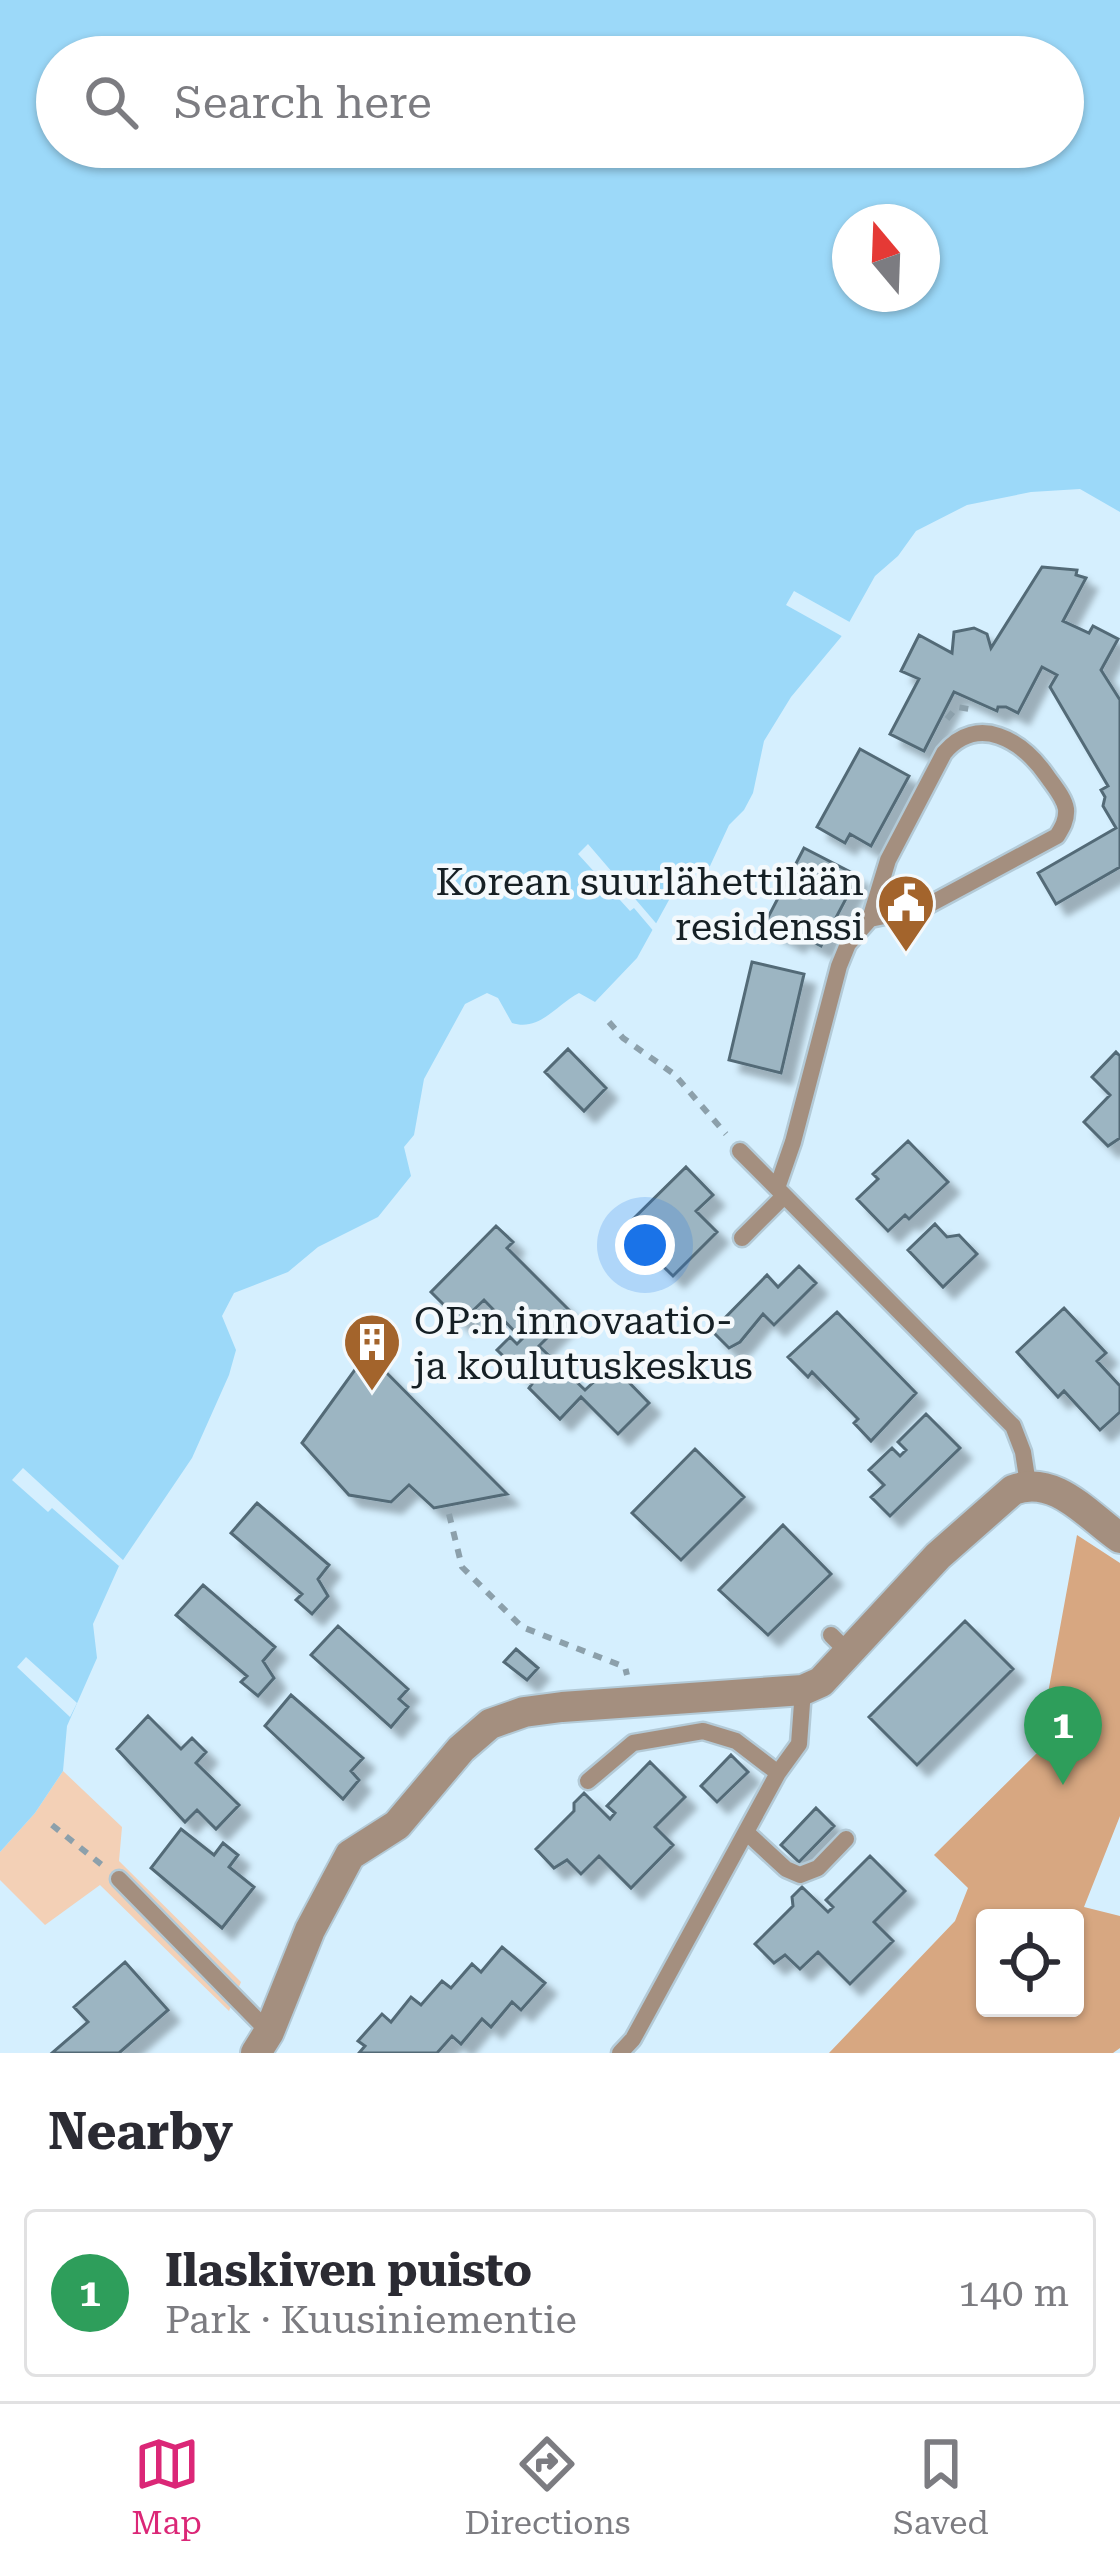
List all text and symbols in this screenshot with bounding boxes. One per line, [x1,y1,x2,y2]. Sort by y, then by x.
search box [36,36,1084,168]
icon: search [78,69,144,135]
text: Search here [174,76,432,129]
north arrow [832,204,940,312]
place label: Korean suurlähettilään residenssi [436,859,864,950]
public building icon: Korean suurlähettilään residenssi [875,872,937,954]
your location [615,1215,675,1275]
place label: OP:n innovaatio- ja koulutuskeskus [411,1298,753,1389]
building icon: OP:n innovaatio- ja koulutuskeskus [341,1311,403,1393]
pin: 1 [1024,1686,1102,1785]
map controls [976,1909,1084,2017]
button: locate [976,1909,1084,2017]
text: Nearby [48,2102,233,2161]
text: Ilaskiven puisto [165,2244,532,2297]
text: 1 [79,2270,101,2316]
text: 140 m [958,2270,1069,2316]
text: Park · Kuusiniementie [165,2297,577,2343]
tab: Map [131,2431,202,2542]
tab: Directions [464,2431,630,2542]
tab: Saved [893,2431,989,2542]

